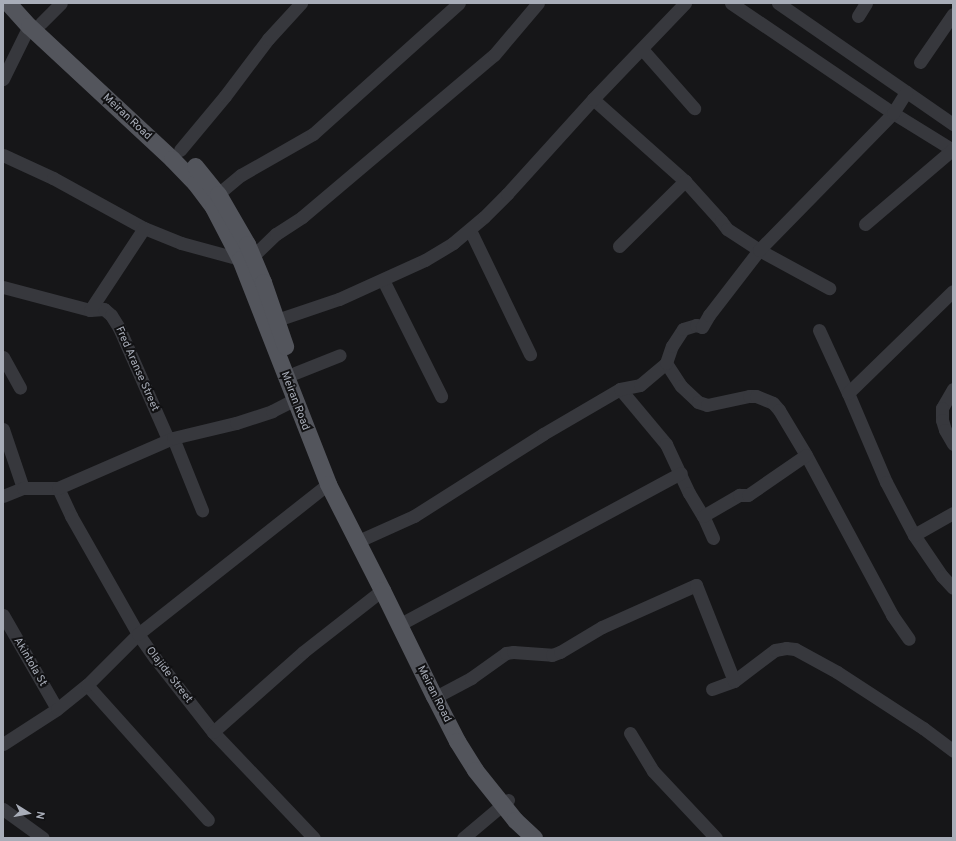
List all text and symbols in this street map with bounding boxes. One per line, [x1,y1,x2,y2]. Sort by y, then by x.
street label: Meiran Road [100,91,154,143]
street label: Fred Aranse Street [112,324,162,414]
street label: Meiran Road [278,370,312,432]
street label: Akintola St [11,635,49,689]
street label: Olajide Street [143,644,195,706]
street label: Meiran Road [414,663,454,725]
north arrow [8,793,48,833]
text: N [32,810,47,821]

